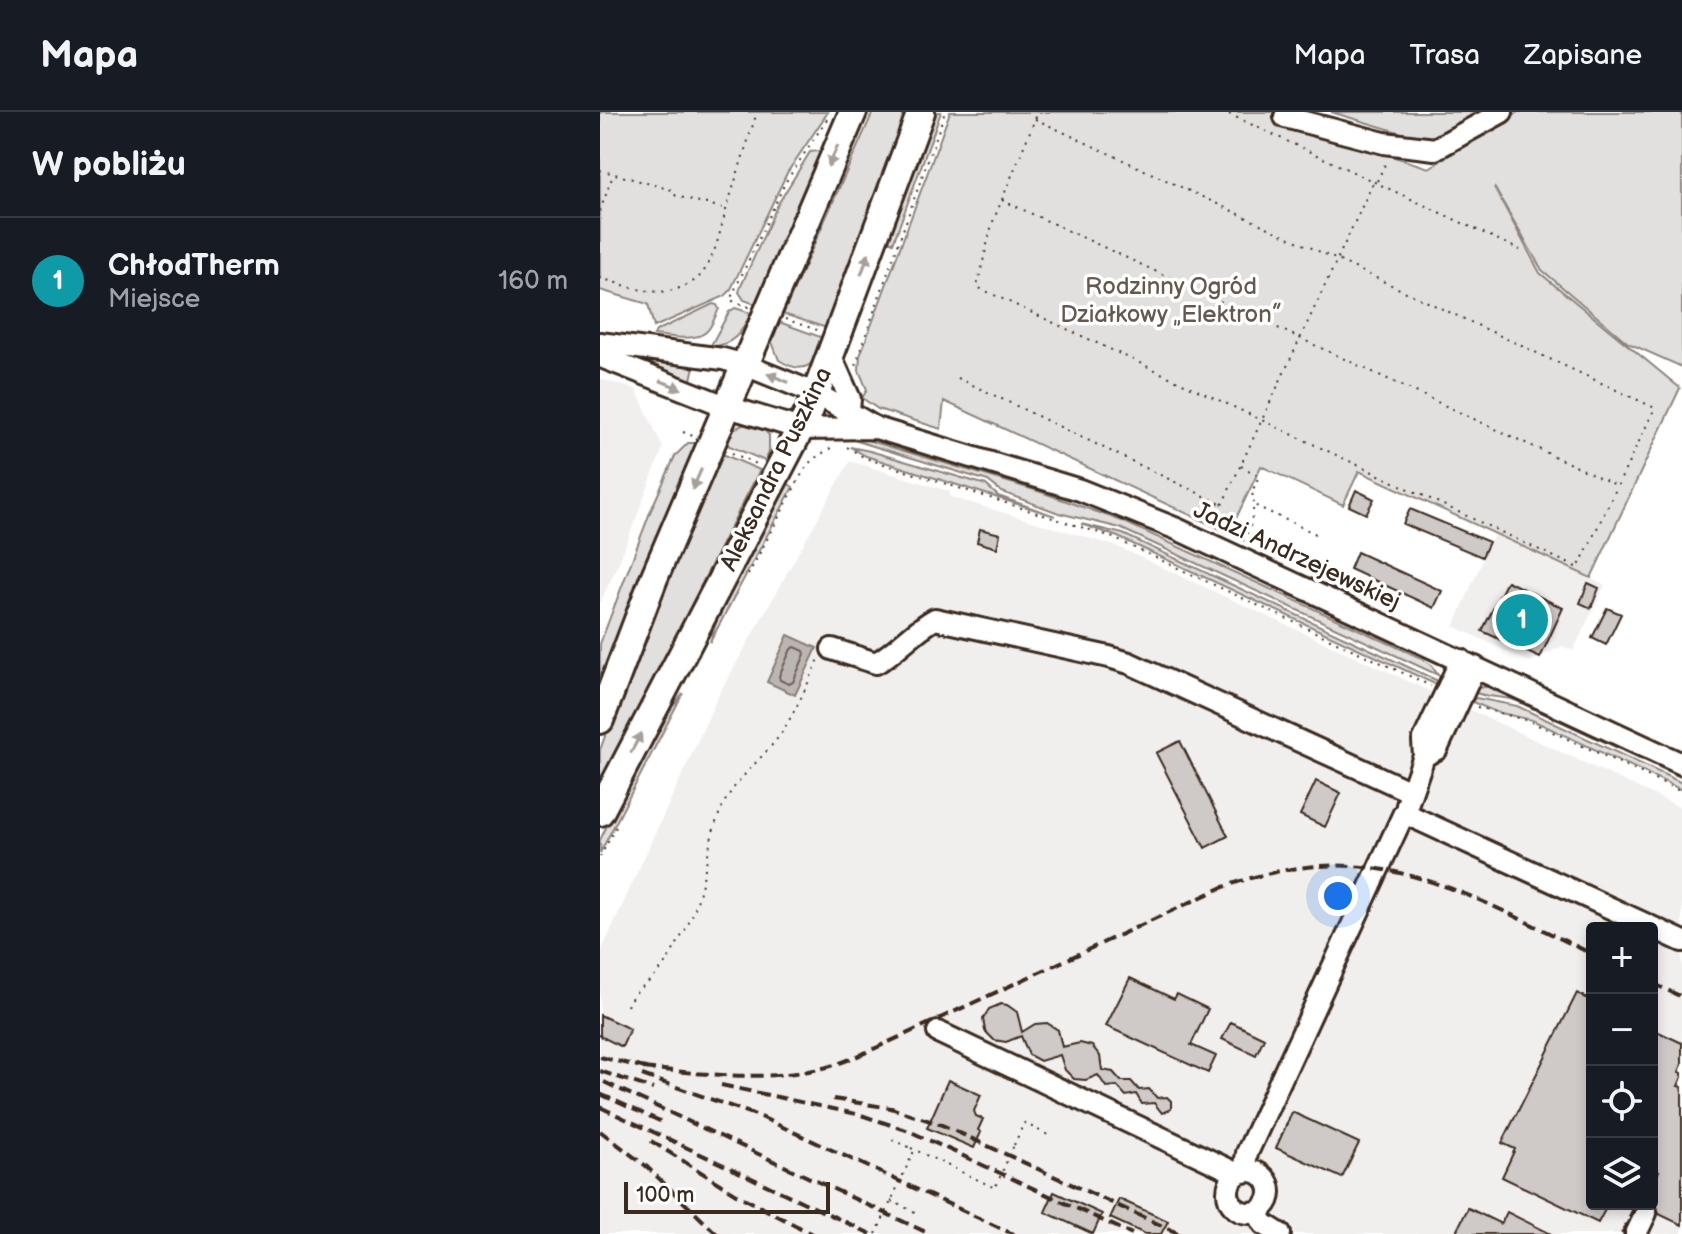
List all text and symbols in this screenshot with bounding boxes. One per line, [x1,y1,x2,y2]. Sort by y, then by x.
text: Mapa [40,33,138,78]
text: Mapa [1293,39,1366,72]
text: Trasa [1410,39,1480,72]
text: Zapisane [1524,39,1642,72]
text: W pobliżu [32,144,186,185]
one-way arrow [827,144,840,168]
text: ChłodTherm [108,248,280,284]
one-way arrow [859,252,872,276]
text: 1 [53,266,63,297]
text: 160 m [498,266,568,297]
park label: Rodzinny Ogród Działkowy „Elektron” [1060,272,1282,329]
text: Miejsce [108,284,200,315]
street label: Aleksandra Puszkina [714,362,838,576]
one-way arrow [766,372,790,385]
one-way arrow [659,379,683,392]
one-way arrow [691,467,704,491]
street label: Jadzi Andrzejewskiej [1189,495,1405,617]
pin: 1 [1496,590,1548,650]
one-way arrow [629,732,642,755]
your location [1318,876,1358,916]
map controls [1586,922,1658,1210]
button: + [1586,922,1658,994]
button: − [1586,994,1658,1066]
button: locate [1586,1066,1658,1138]
button: layers [1586,1138,1658,1210]
scale bar [624,1178,830,1214]
text: 100 m [636,1182,695,1209]

